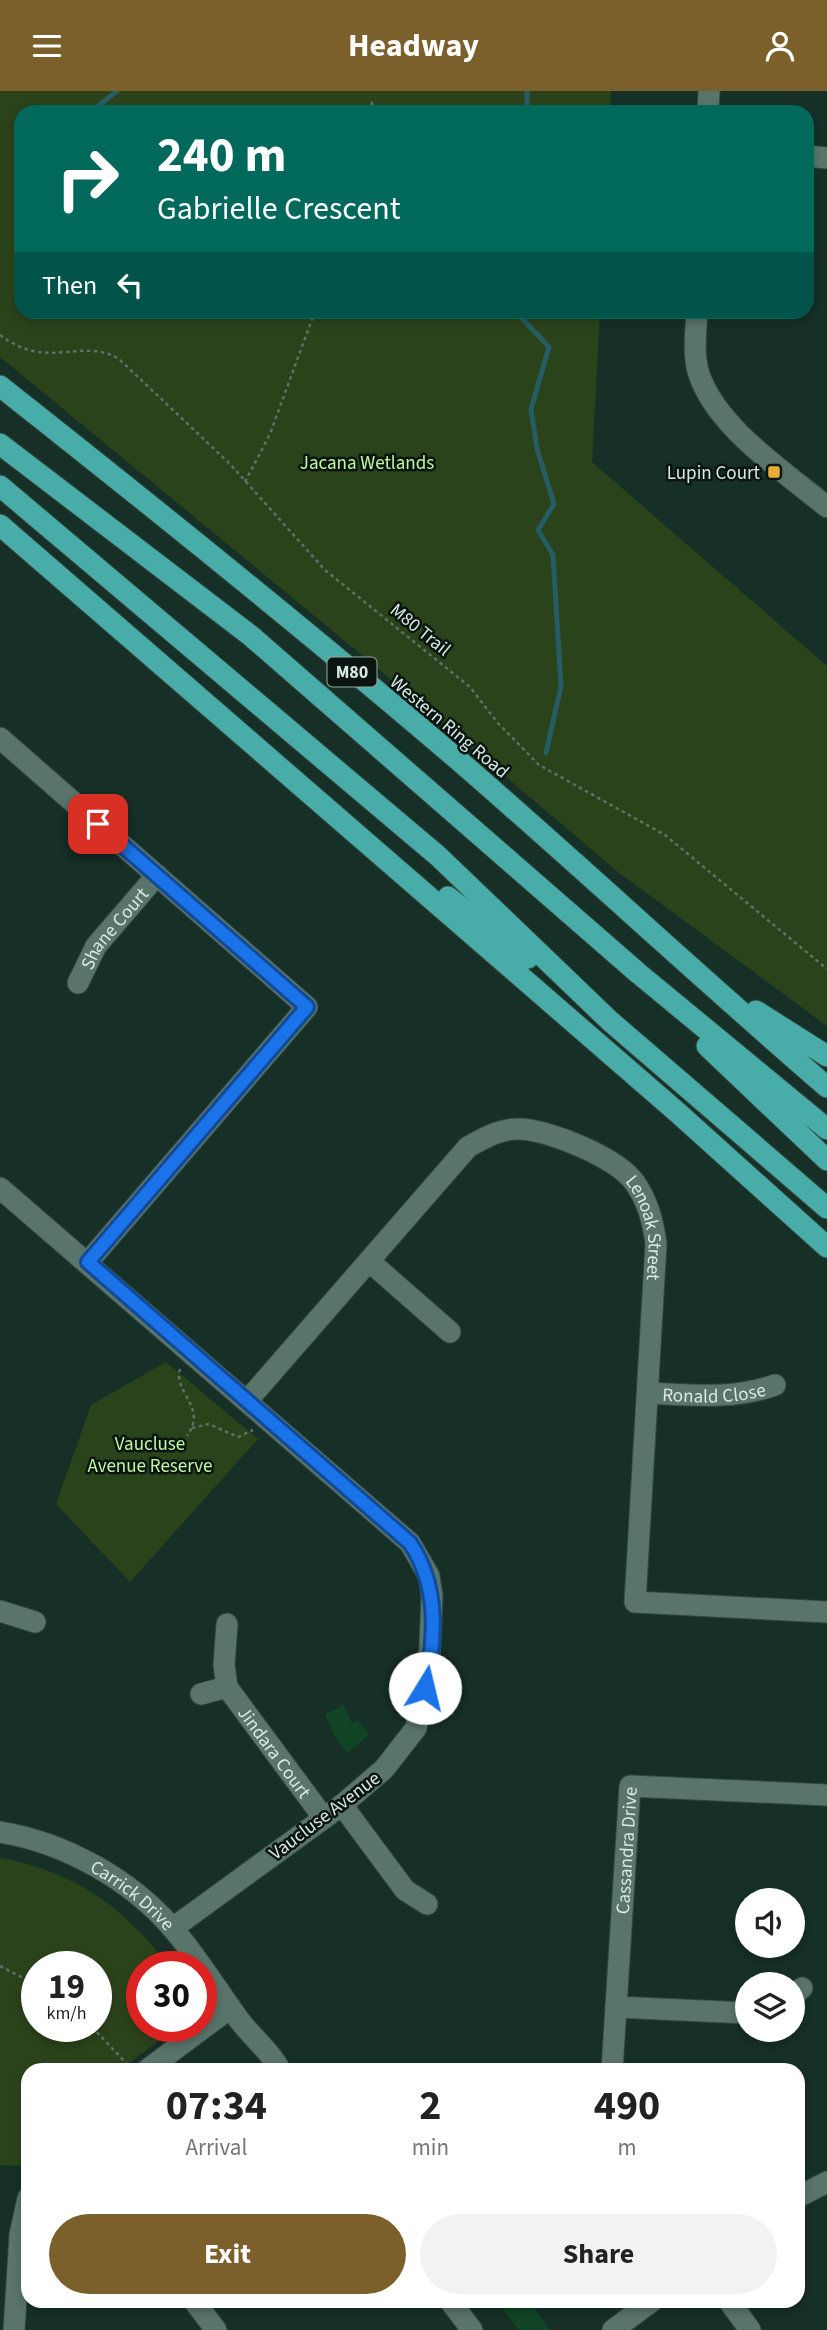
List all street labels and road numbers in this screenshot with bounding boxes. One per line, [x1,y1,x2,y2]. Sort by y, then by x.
street label: M80 Trail [384,597,456,663]
road number: M80 [328,657,376,687]
street label: Western Ring Road [384,669,515,785]
street label: Shane Court [75,882,156,974]
street label: Lenoak Street [619,1169,668,1282]
street label: Ronald Close [662,1377,769,1410]
street label: Jindara Court [231,1701,317,1805]
street label: Vaucluse Avenue [264,1765,386,1867]
street label: Cassandra Drive [610,1786,645,1915]
street label: Carrick Drive [85,1854,180,1937]

